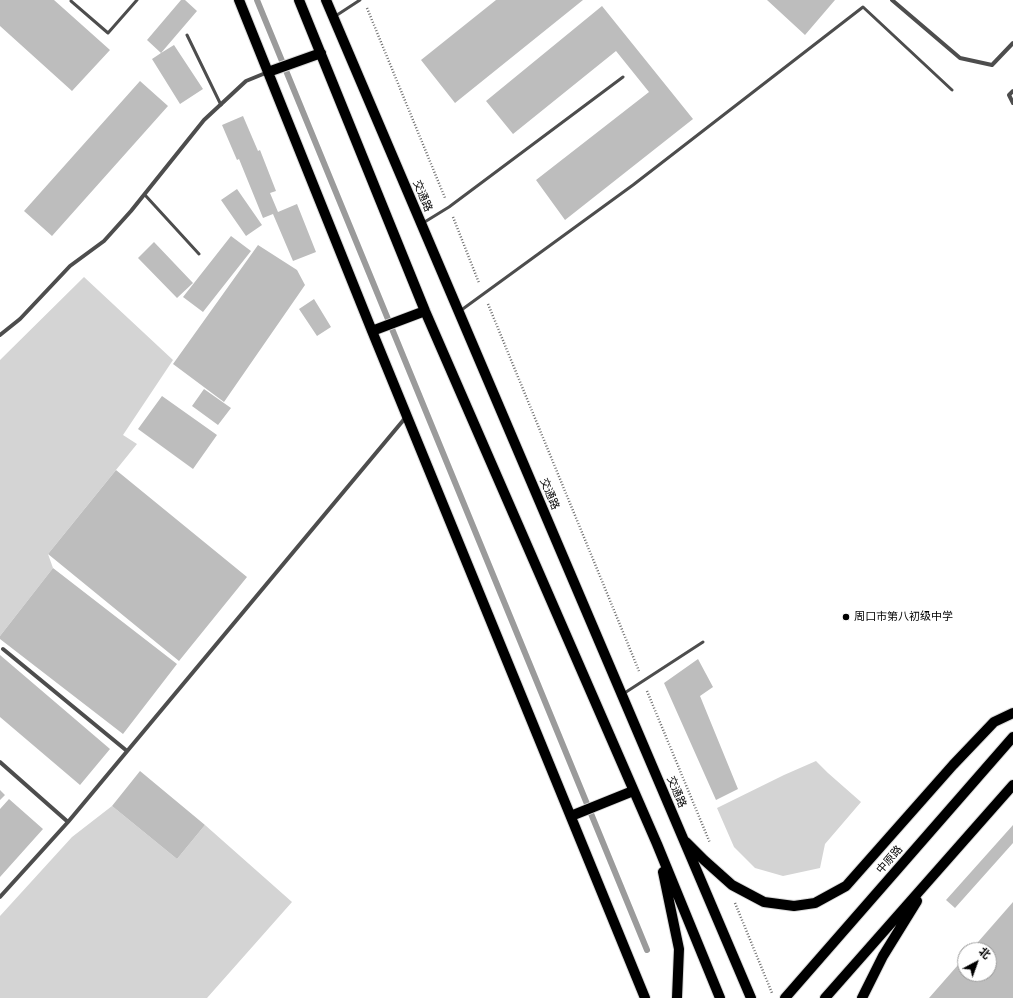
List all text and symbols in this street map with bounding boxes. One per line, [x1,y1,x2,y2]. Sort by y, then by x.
street label: 交通路 [409,178,435,214]
street label: 交通路 [536,476,562,512]
place label: 周口市第八初级中学 [854,610,953,624]
marker: 周口市第八初级中学 [841,612,851,622]
street label: 交通路 [663,774,689,810]
street label: 中原路 [874,843,906,877]
north arrow [957,942,997,982]
text: 北 [976,945,993,962]

